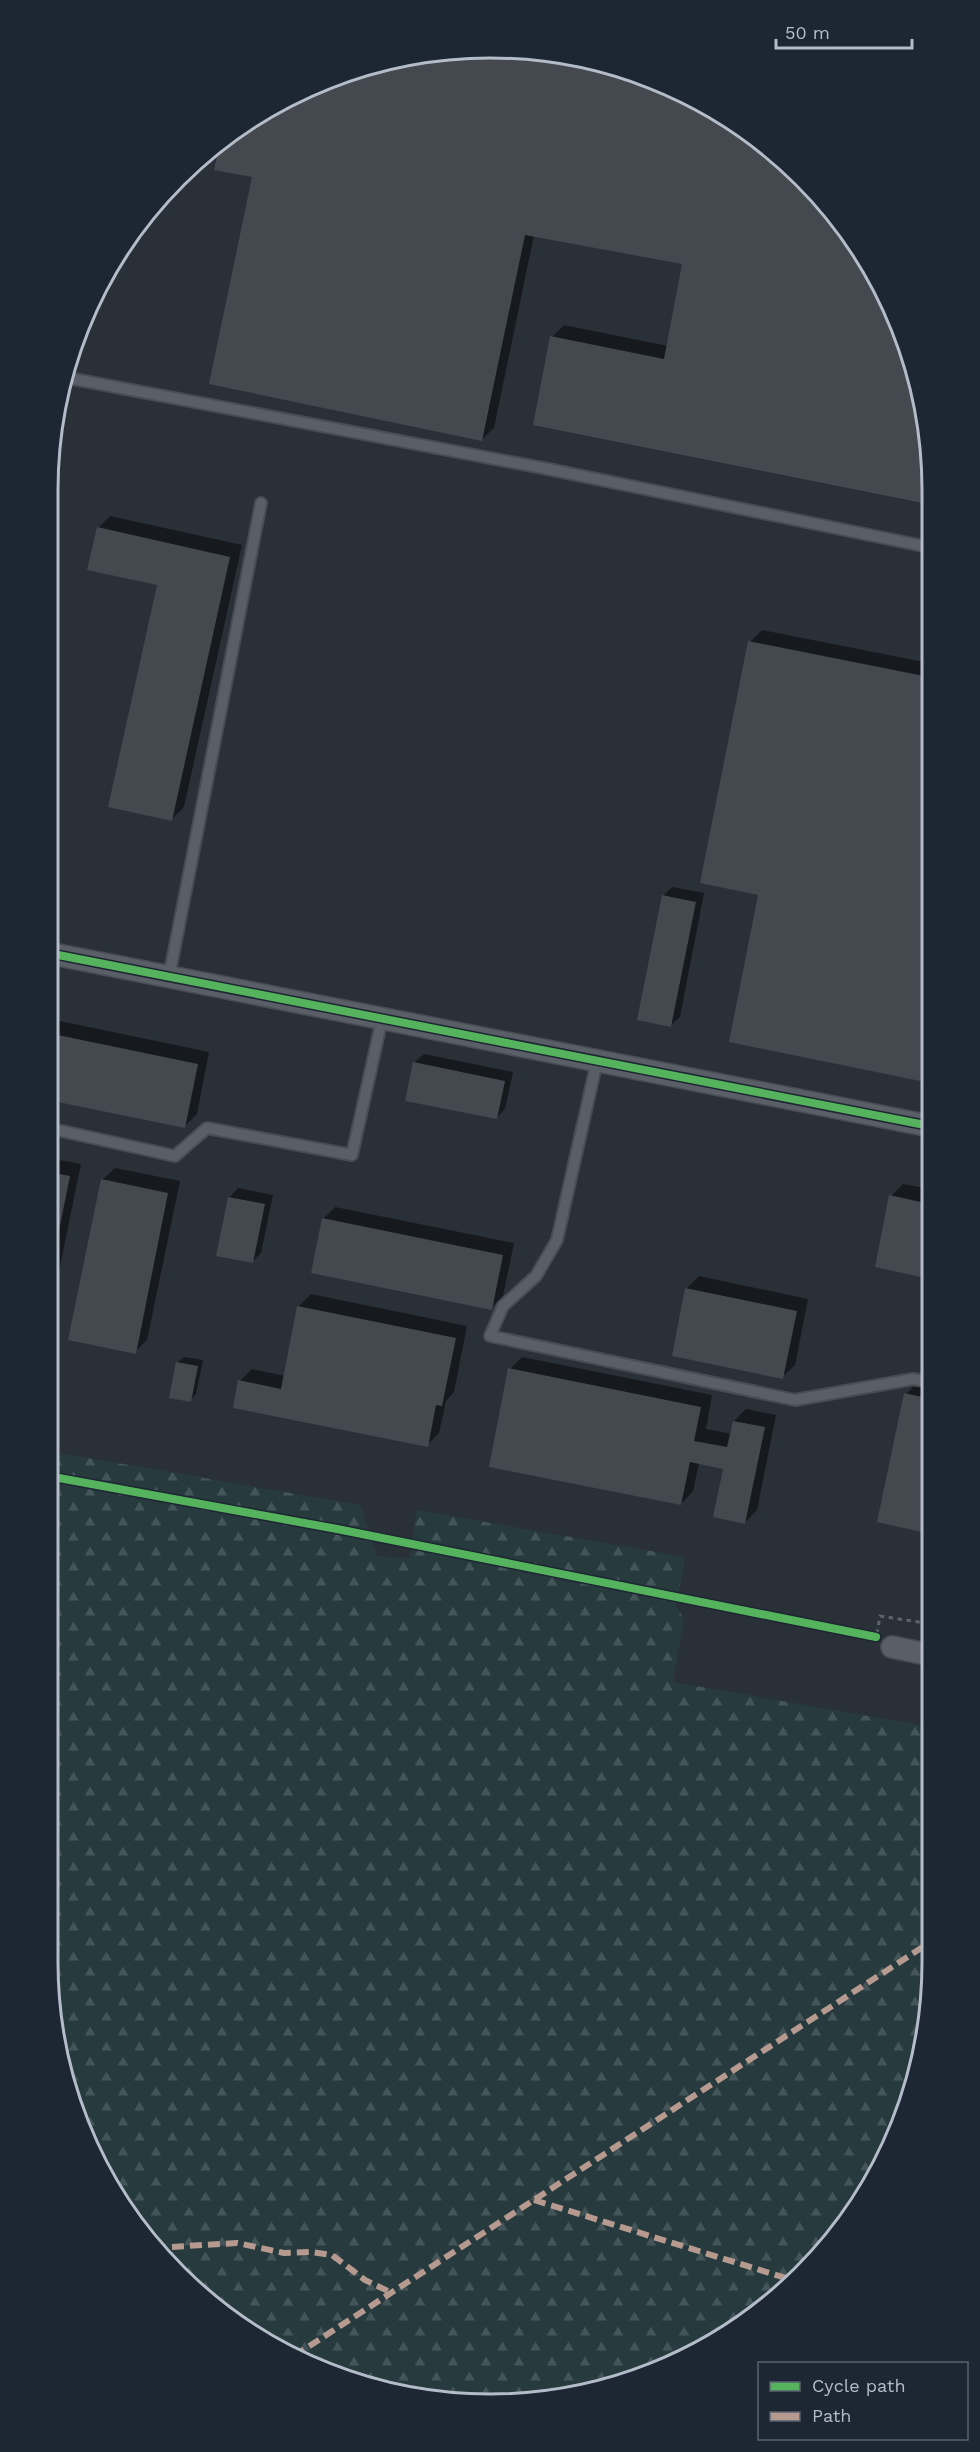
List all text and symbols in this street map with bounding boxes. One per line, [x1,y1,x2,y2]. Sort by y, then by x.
scale bar [776,12,912,50]
text: 50 m [785,22,830,43]
legend [758,2362,968,2440]
text: Cycle path [812,2375,906,2396]
text: Path [812,2405,852,2426]

